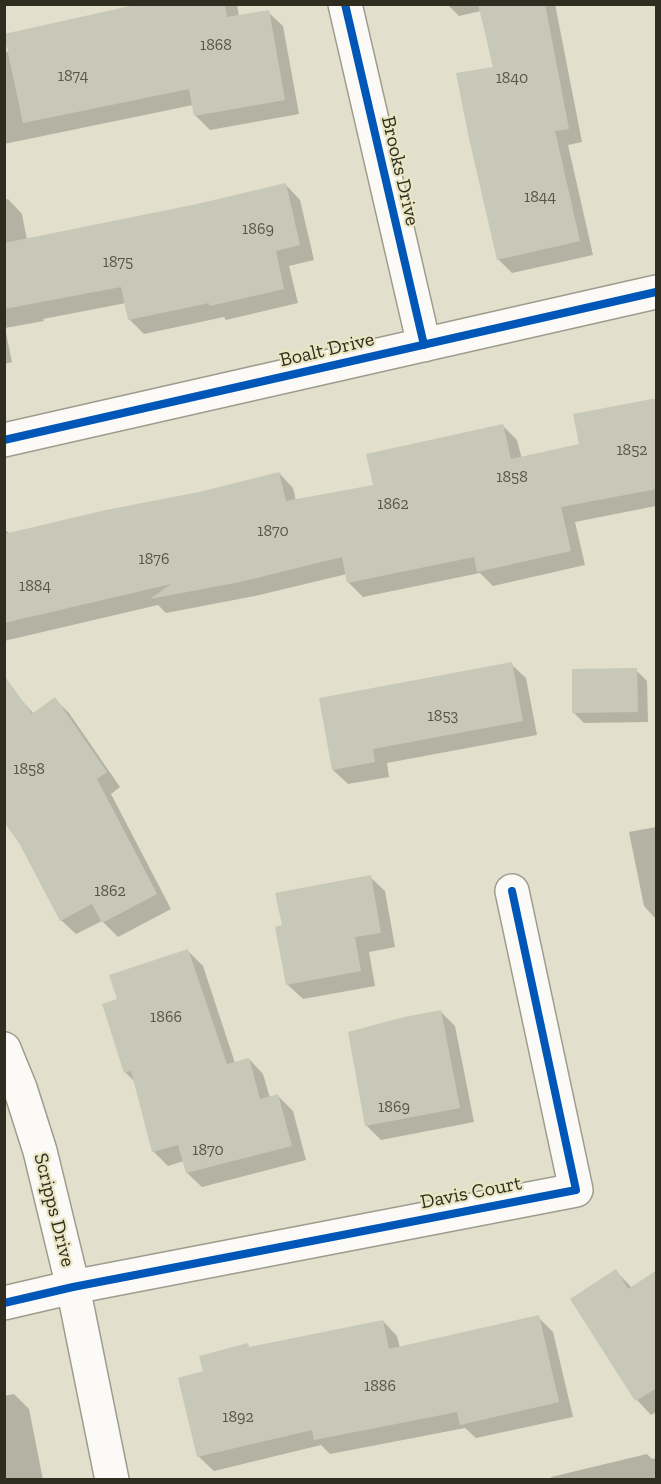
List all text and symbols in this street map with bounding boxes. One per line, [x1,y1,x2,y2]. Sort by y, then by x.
house number: 1868 [200,35,232,55]
house number: 1874 [58,66,88,86]
house number: 1840 [496,68,528,88]
street label: Brooks Drive [376,114,424,228]
house number: 1844 [524,187,556,207]
house number: 1869 [242,219,274,239]
house number: 1875 [103,252,133,272]
street label: Boalt Drive [277,327,377,373]
house number: 1852 [616,440,648,460]
house number: 1858 [496,467,528,487]
house number: 1862 [377,494,409,514]
house number: 1870 [257,521,289,541]
house number: 1876 [139,549,169,569]
house number: 1884 [19,576,51,596]
house number: 1853 [428,706,458,726]
house number: 1858 [13,759,45,779]
house number: 1862 [94,881,126,901]
house number: 1866 [150,1007,182,1027]
house number: 1869 [378,1097,410,1117]
house number: 1870 [192,1140,224,1160]
street label: Scripps Drive [28,1151,80,1269]
street label: Davis Court [418,1171,524,1215]
house number: 1886 [364,1376,396,1396]
house number: 1892 [222,1407,254,1427]

